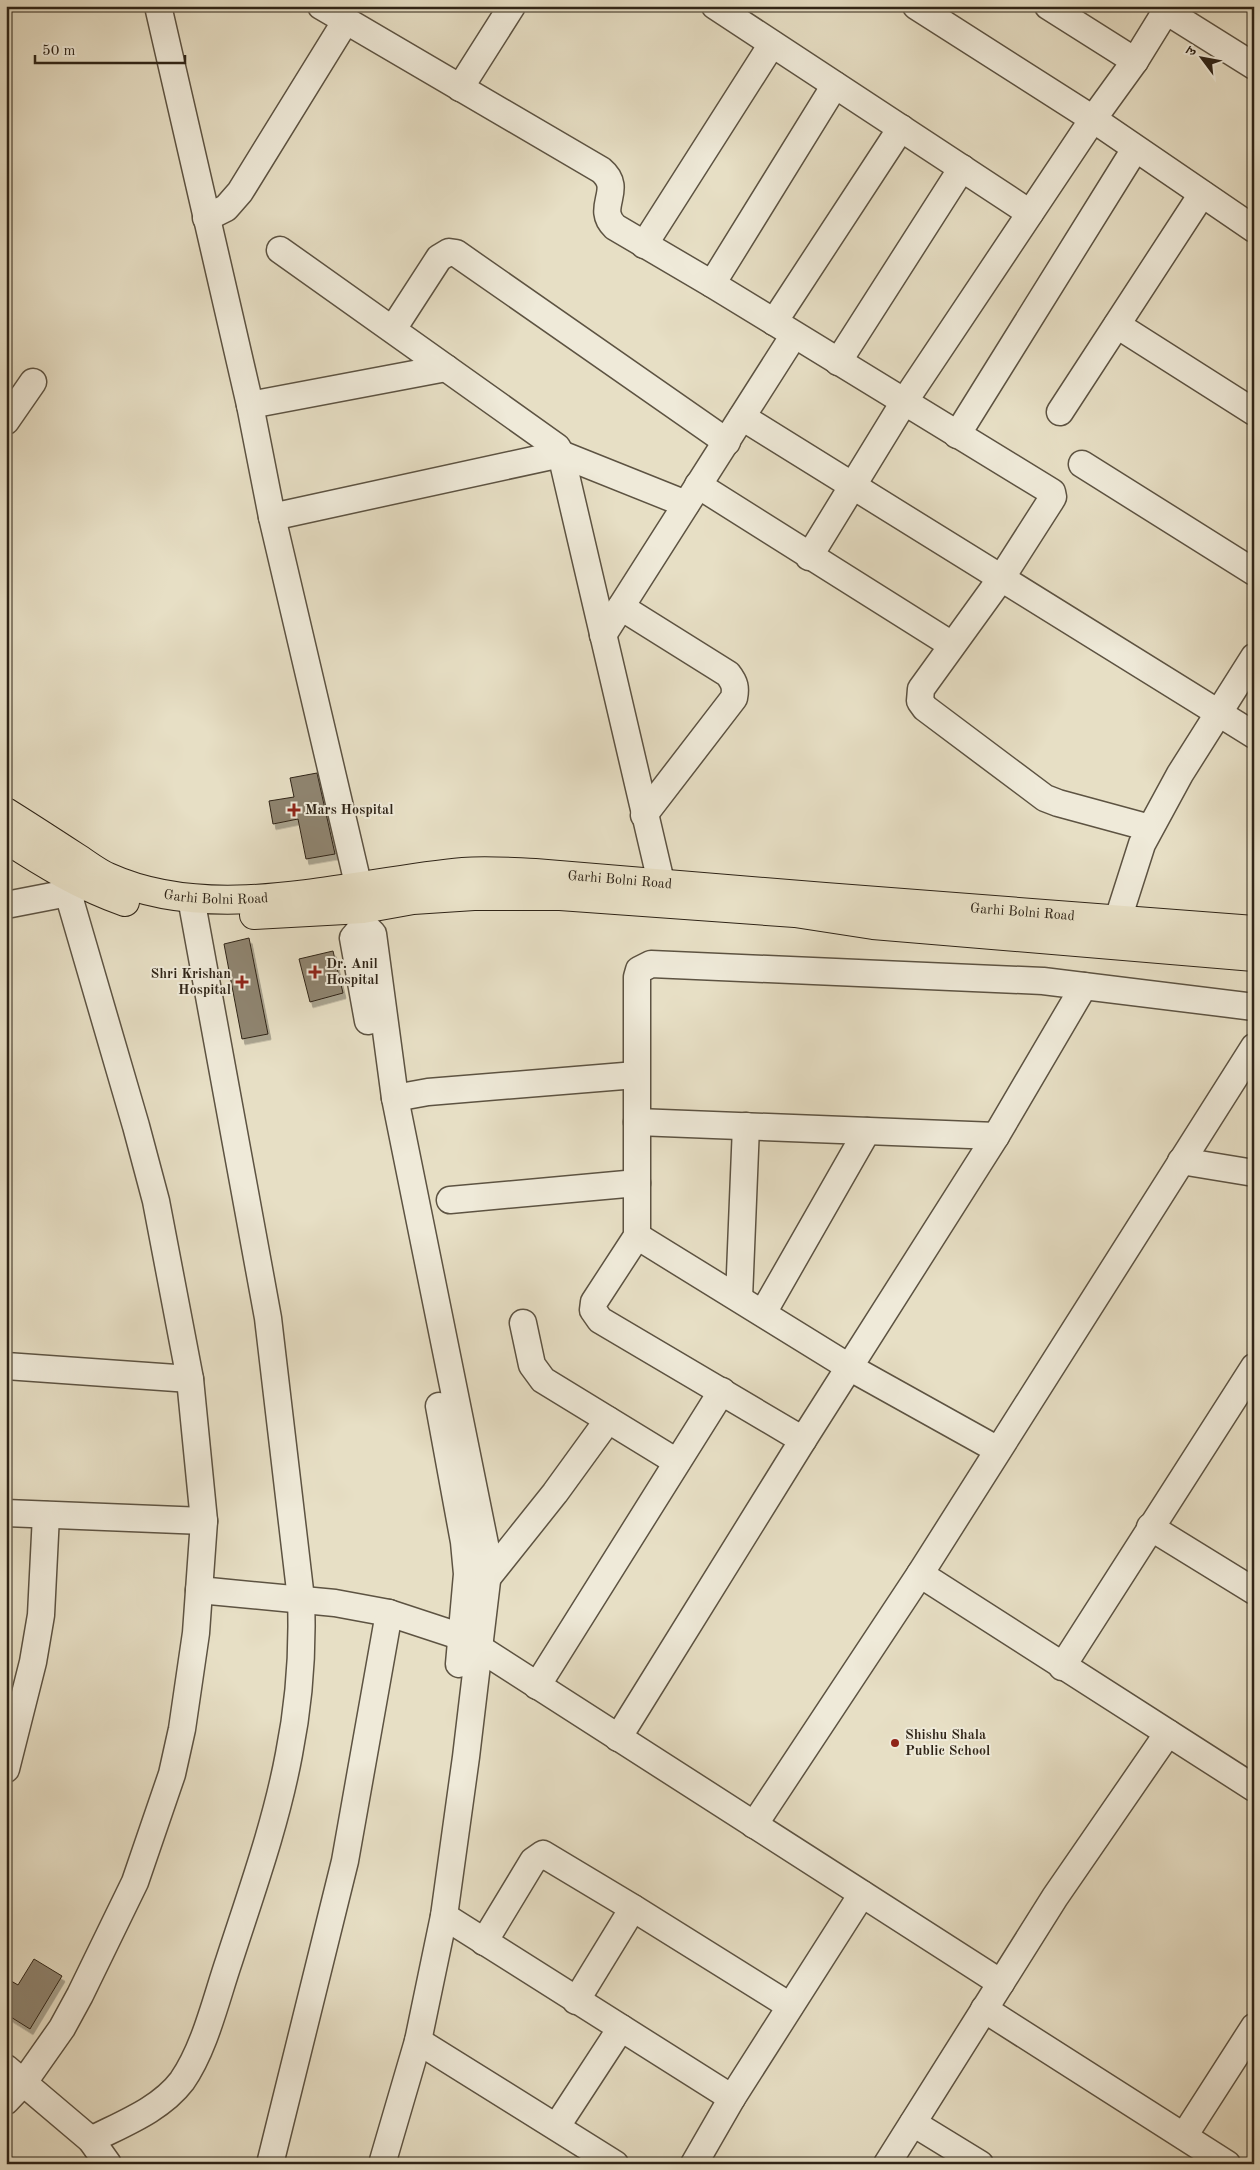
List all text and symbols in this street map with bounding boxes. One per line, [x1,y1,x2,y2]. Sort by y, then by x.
scale bar [35,32,185,64]
north arrow [1178,32,1228,82]
text: 50 m [42,44,76,59]
text: उ [1183,44,1200,59]
marker: Mars Hospital [287,803,301,817]
place label: Mars Hospital [305,803,393,817]
street label: Garhi Bolni Road [567,869,673,891]
street label: Garhi Bolni Road [163,887,269,907]
street label: Garhi Bolni Road [970,901,1075,923]
place label: Dr. Anil Hospital [326,957,379,987]
marker: Dr. Anil Hospital [308,965,322,979]
place label: Shri Krishan Hospital [151,967,231,997]
marker: Shri Krishan Hospital [235,975,249,989]
place label: Shishu Shala Public School [905,1728,990,1758]
marker: Shishu Shala Public School [889,1737,901,1749]

